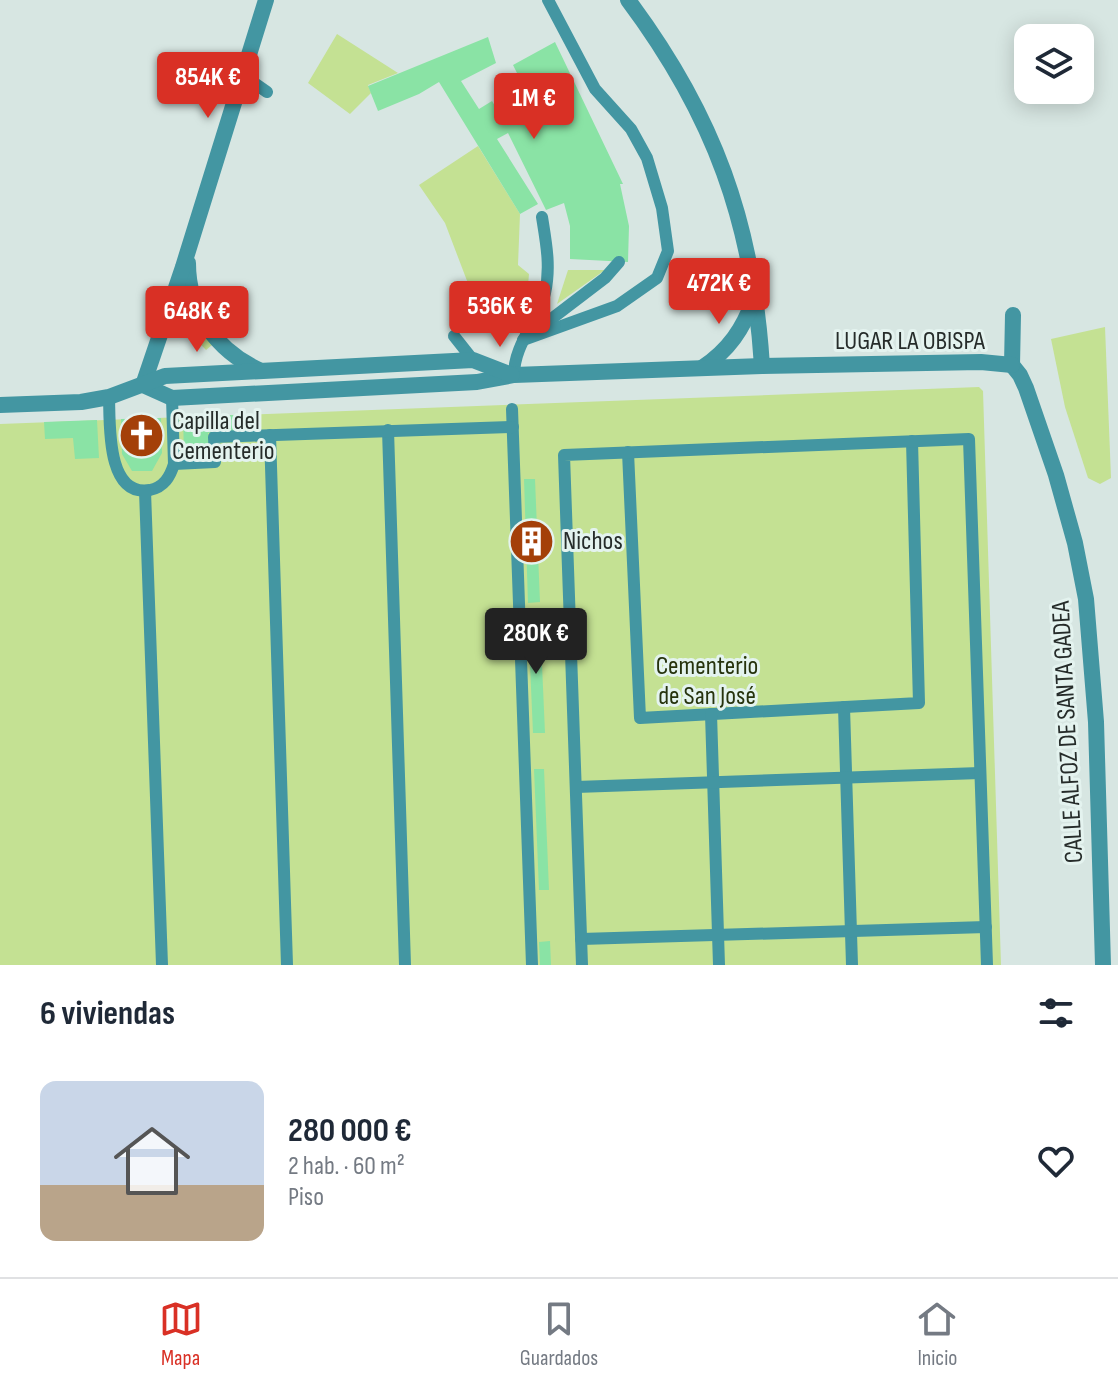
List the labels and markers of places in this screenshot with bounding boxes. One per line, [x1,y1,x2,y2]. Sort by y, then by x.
pin: 854K € [143,52,273,120]
pin: 1M € [487,73,581,141]
pin: 472K € [654,258,784,326]
pin: 536K € [435,281,565,349]
pin: 648K € [132,286,262,354]
place label: Capilla del Cementerio [172,406,275,467]
church icon: Capilla del Cementerio [117,412,165,460]
building icon: Nichos [508,517,556,565]
place label: Nichos [563,526,623,557]
pin: 280K € [471,608,601,676]

